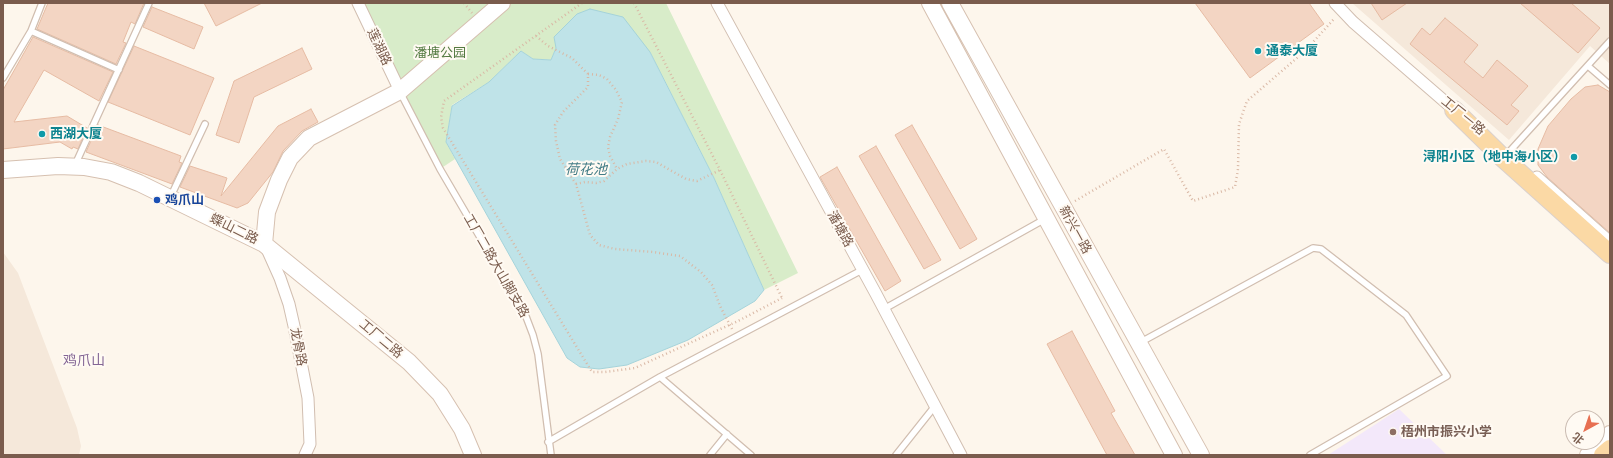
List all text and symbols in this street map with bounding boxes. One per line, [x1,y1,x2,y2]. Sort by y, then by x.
street label: 莲湖路 [364,26,394,68]
place label: 通泰大厦 [1266,43,1318,59]
park label: 潘塘公园 [414,45,466,61]
marker: 通泰大厦 [1253,46,1263,56]
street label: 工厂一路 [1438,94,1488,138]
place label: 西湖大厦 [50,126,102,142]
marker: 西湖大厦 [37,129,47,139]
place label: 浔阳小区（地中海小区） [1423,149,1566,165]
marker: 浔阳小区（地中海小区） [1569,152,1579,162]
water label: 荷花池 [565,162,607,178]
place label: 鸡爪山 [165,192,204,208]
marker: 鸡爪山 [152,195,162,205]
street label: 新兴一路 [1056,203,1094,257]
street label: 潘塘路 [824,208,856,250]
street label: 蝶山二路 [207,211,261,247]
street label: 工厂二路大山脚支路 [460,211,532,321]
street label: 工厂二路 [356,316,406,362]
street label: 龙骨路 [287,326,309,368]
district label: 鸡爪山 [63,353,105,369]
north arrow [1565,410,1605,450]
place label: 梧州市振兴小学 [1401,424,1492,440]
marker: 梧州市振兴小学 [1388,427,1398,437]
text: 北 [1569,430,1587,447]

